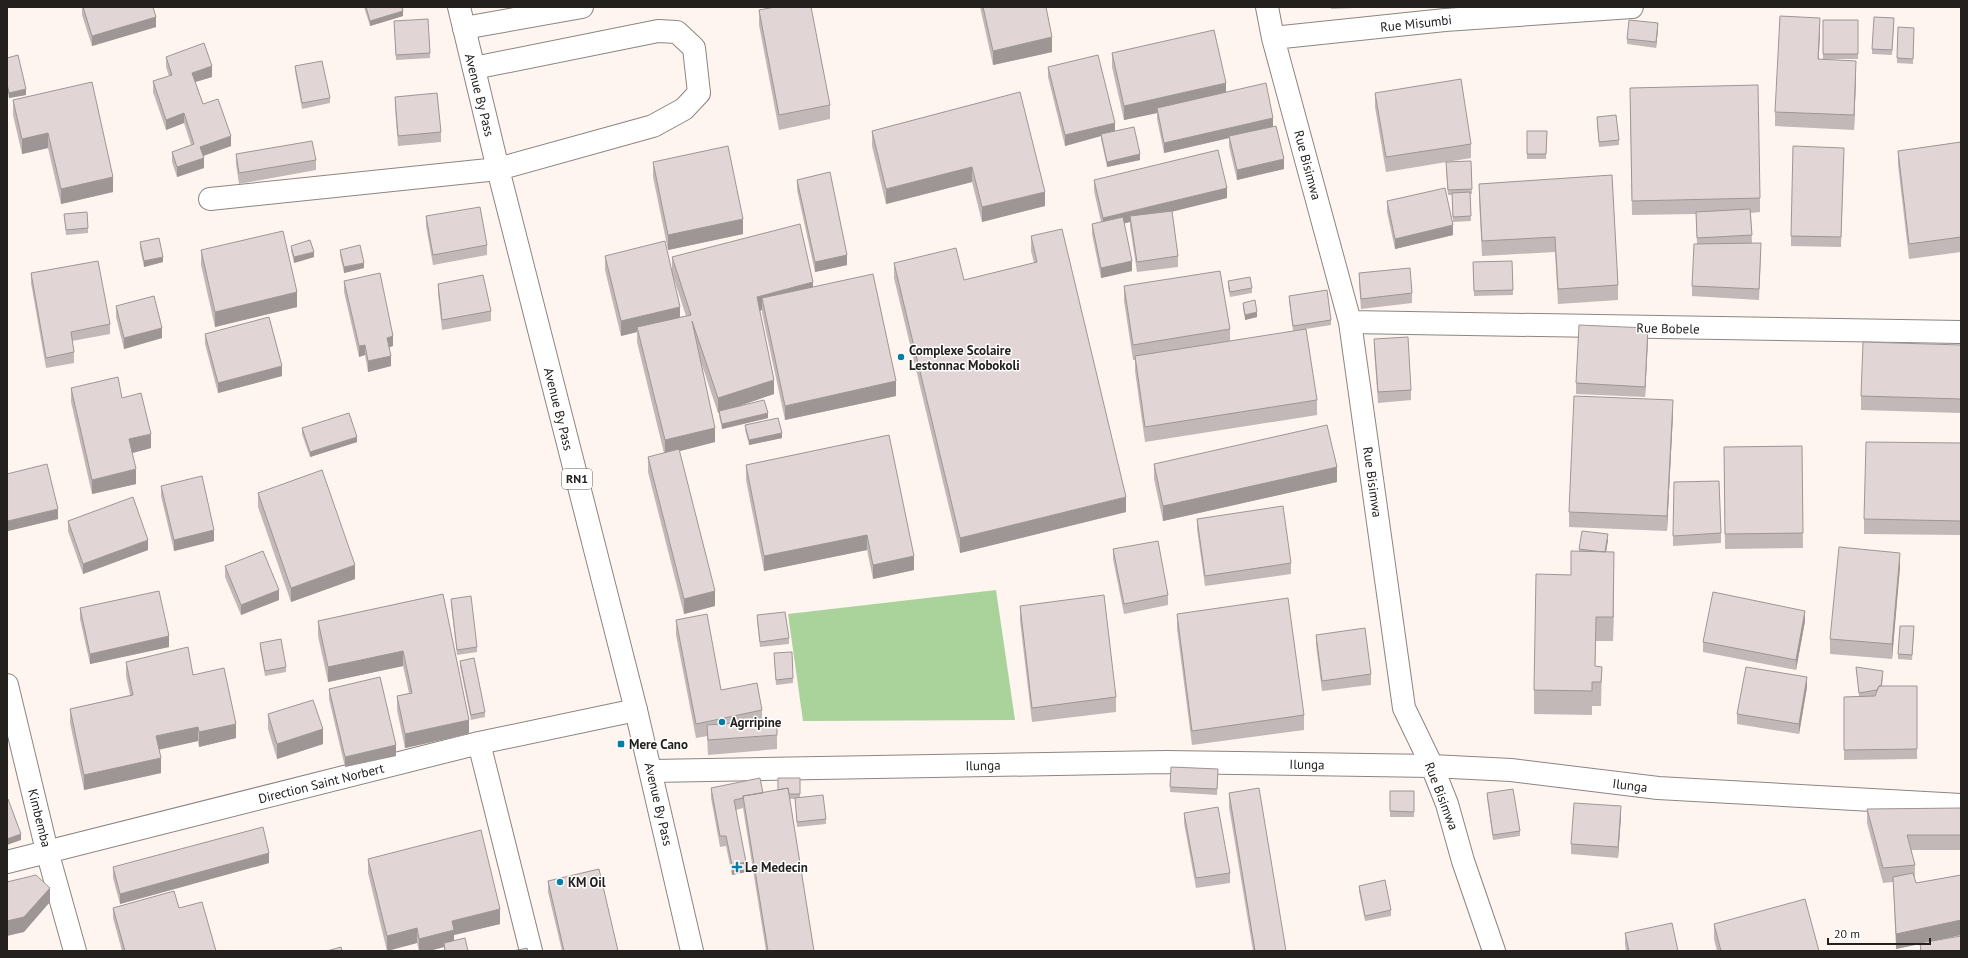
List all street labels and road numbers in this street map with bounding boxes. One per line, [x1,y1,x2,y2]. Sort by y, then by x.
street label: Rue Misumbi [1379,11,1453,36]
street label: Avenue By Pass [461,52,498,138]
street label: Rue Bisimwa [1290,129,1325,202]
street label: Rue Bobele [1636,319,1700,338]
street label: Avenue By Pass [540,366,577,452]
street label: Rue Bisimwa [1359,446,1386,519]
road number: RN1 [562,469,592,489]
street label: Ilunga [1289,756,1325,773]
street label: Ilunga [965,757,1001,774]
street label: Direction Saint Norbert [256,759,386,807]
street label: Rue Bisimwa [1421,760,1462,832]
street label: Avenue By Pass [641,761,676,847]
street label: Ilunga [1611,775,1648,796]
street label: Kimbemba [24,787,55,849]

